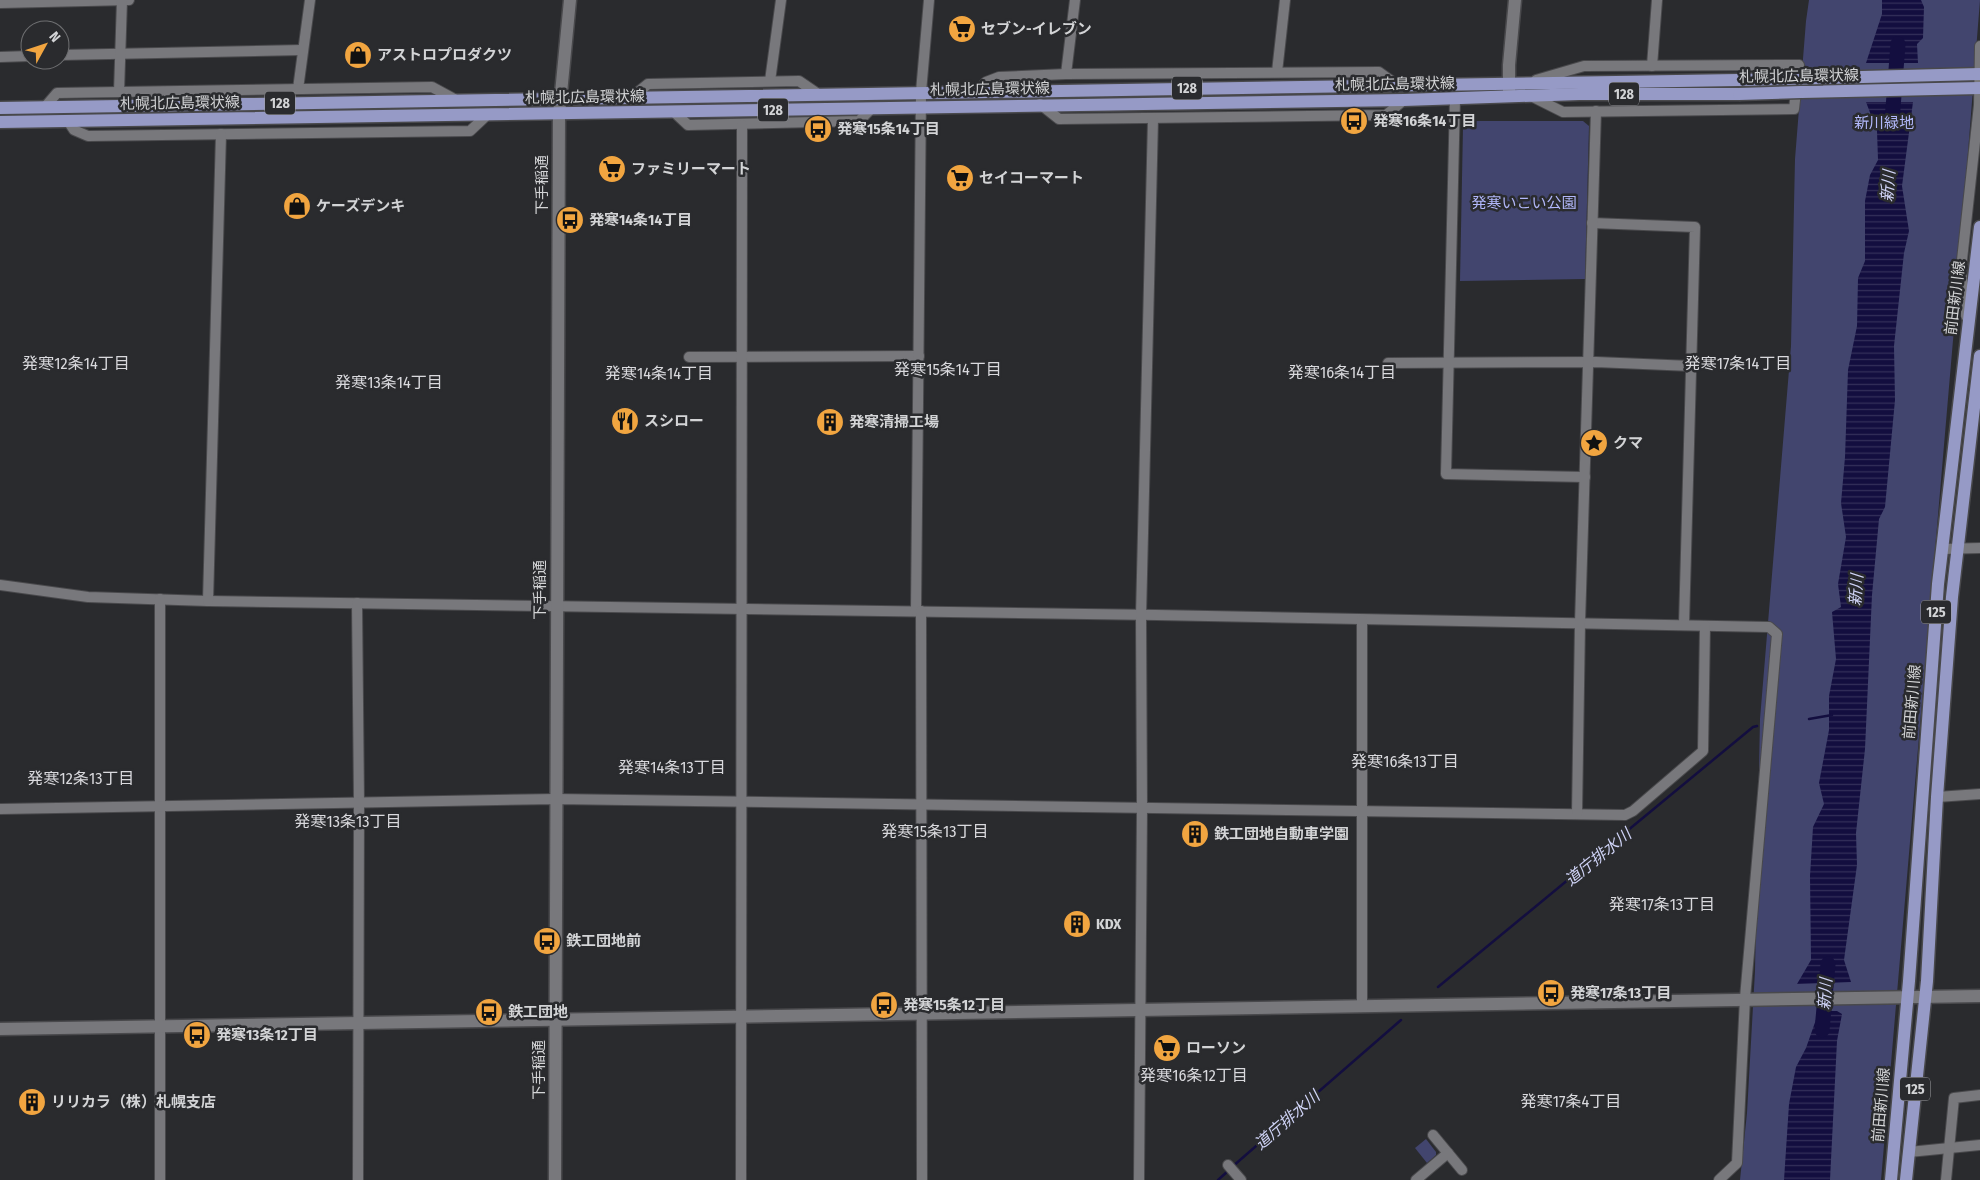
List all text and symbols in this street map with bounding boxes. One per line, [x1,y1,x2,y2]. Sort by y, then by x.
supermarket icon: セブン-イレブン [947,14,977,44]
north arrow [20,20,70,70]
place label: セブン-イレブン [981,20,1092,38]
text: N [45,28,64,46]
shop icon: アストロプロダクツ [343,40,373,70]
place label: アストロプロダクツ [377,46,512,64]
street label: 札幌北広島環状線 [1739,66,1859,86]
street label: 札幌北広島環状線 [1335,74,1455,94]
road number: 128 [1172,76,1202,100]
street label: 札幌北広島環状線 [930,79,1050,99]
road number: 128 [1609,82,1639,106]
street label: 札幌北広島環状線 [525,87,645,107]
road number: 128 [265,92,295,115]
street label: 札幌北広島環状線 [120,93,240,113]
road number: 128 [758,98,788,122]
bus stop icon: 発寒16条14丁目 [1339,106,1369,136]
place label: 発寒16条14丁目 [1373,112,1476,130]
bus stop icon: 発寒15条14丁目 [803,114,833,144]
park label: 新川緑地 [1854,114,1914,132]
place label: 発寒15条14丁目 [837,120,940,138]
supermarket icon: ファミリーマート [597,154,627,184]
street label: 下手稲通 [533,155,551,215]
place label: ファミリーマート [631,160,751,178]
supermarket icon: セイコーマート [945,163,975,193]
water label: 新川 [1877,167,1899,203]
place label: セイコーマート [979,169,1084,187]
shop icon: ケーズデンキ [282,191,312,221]
park label: 発寒いこい公園 [1471,194,1577,212]
place label: ケーズデンキ [316,197,405,215]
bus stop icon: 発寒14条14丁目 [555,205,585,235]
place label: 発寒14条14丁目 [589,211,692,229]
street label: 前田新川線 [1941,260,1969,336]
district label: 発寒12条14丁目 [22,354,130,373]
district label: 発寒17条14丁目 [1685,354,1791,373]
district label: 発寒15条14丁目 [894,360,1002,379]
district label: 発寒16条14丁目 [1288,363,1396,382]
district label: 発寒14条14丁目 [605,364,713,383]
district label: 発寒13条14丁目 [335,373,443,392]
restaurant icon: スシロー [610,406,640,436]
building icon: 発寒清掃工場 [815,407,845,437]
place label: スシロー [644,412,704,430]
place label: 発寒清掃工場 [849,413,939,431]
place icon: クマ [1579,428,1609,458]
place label: クマ [1613,434,1643,452]
street label: 下手稲通 [531,560,549,620]
water label: 新川 [1845,571,1867,607]
road number: 125 [1921,600,1951,624]
street label: 前田新川線 [1900,664,1924,740]
district label: 発寒16条13丁目 [1351,752,1459,771]
district label: 発寒14条13丁目 [618,758,726,777]
district label: 発寒12条13丁目 [28,769,134,788]
district label: 発寒13条13丁目 [295,812,401,831]
building icon: 鉄工団地自動車学園 [1180,819,1210,849]
district label: 発寒15条13丁目 [881,822,989,841]
water label: 道庁排水川 [1561,823,1637,890]
place label: 鉄工団地自動車学園 [1214,825,1349,843]
district label: 発寒17条13丁目 [1609,895,1715,914]
building icon: KDX [1062,909,1092,939]
place label: KDX [1096,915,1122,933]
bus stop icon: 鉄工団地前 [532,926,562,956]
place label: 鉄工団地前 [566,932,641,950]
water label: 新川 [1814,975,1836,1011]
bus stop icon: 発寒17条13丁目 [1536,978,1566,1008]
place label: 発寒17条13丁目 [1570,984,1671,1002]
bus stop icon: 発寒15条12丁目 [869,990,899,1020]
place label: 発寒15条12丁目 [903,996,1005,1014]
bus stop icon: 鉄工団地 [474,997,504,1027]
place label: 鉄工団地 [508,1003,568,1021]
bus stop icon: 発寒13条12丁目 [182,1020,212,1050]
place label: 発寒13条12丁目 [216,1026,318,1044]
supermarket icon: ローソン [1152,1033,1182,1063]
place label: ローソン [1186,1039,1246,1057]
street label: 下手稲通 [530,1040,548,1100]
district label: 発寒16条12丁目 [1140,1066,1248,1085]
street label: 前田新川線 [1869,1067,1893,1143]
road number: 125 [1900,1078,1930,1100]
water label: 道庁排水川 [1251,1085,1325,1153]
building icon: リリカラ（株）札幌支店 [17,1087,47,1117]
district label: 発寒17条4丁目 [1521,1092,1621,1111]
place label: リリカラ（株）札幌支店 [51,1093,216,1111]

